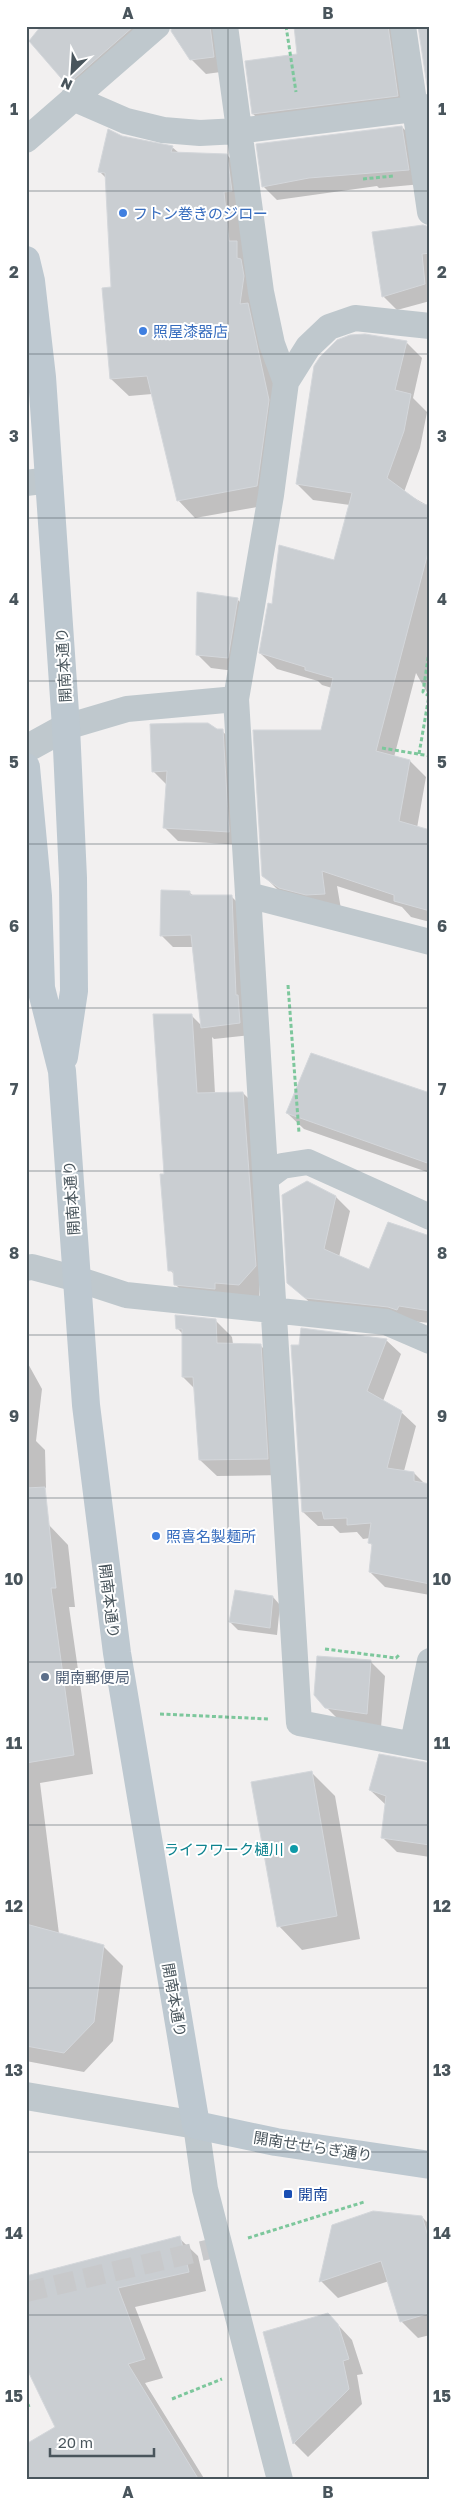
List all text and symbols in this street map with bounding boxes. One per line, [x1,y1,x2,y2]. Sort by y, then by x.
text: A [122,3,134,23]
text: B [322,3,334,23]
north arrow [48,48,98,98]
text: N [58,74,75,94]
text: 1 [10,99,18,119]
text: 1 [438,99,446,119]
place label: フトン巻きのジロー [133,204,268,222]
marker: フトン巻きのジロー [117,207,129,219]
text: 2 [9,262,19,282]
text: 2 [437,262,447,282]
place label: 照屋漆器店 [153,322,228,340]
marker: 照屋漆器店 [137,325,149,337]
text: 3 [9,426,19,446]
text: 3 [437,426,447,446]
text: 4 [9,589,19,609]
text: 4 [437,589,447,609]
street label: 開南本通り [52,627,74,703]
text: 5 [9,752,19,772]
text: 5 [437,752,447,772]
text: 6 [9,916,19,936]
text: 6 [437,916,447,936]
text: 7 [10,1079,19,1099]
text: 7 [438,1079,447,1099]
street label: 開南本通り [59,1160,83,1236]
text: 8 [9,1243,19,1263]
text: 8 [437,1243,447,1263]
text: 9 [9,1406,19,1426]
text: 9 [437,1406,447,1426]
place label: 照喜名製麺所 [166,1527,256,1545]
marker: 照喜名製麺所 [150,1530,162,1542]
street label: 開南本通り [96,1563,124,1639]
text: 10 [5,1569,23,1589]
text: 10 [433,1569,451,1589]
place label: 開南郵便局 [55,1668,130,1686]
marker: 開南郵便局 [39,1671,51,1683]
text: 11 [6,1733,22,1753]
text: 11 [434,1733,450,1753]
place label: ライフワーク樋川 [164,1840,284,1858]
marker: ライフワーク樋川 [288,1843,300,1855]
text: 12 [5,1896,23,1916]
text: 12 [433,1896,451,1916]
street label: 開南本通り [160,1961,190,2039]
text: 13 [5,2060,23,2080]
text: 13 [433,2060,451,2080]
street label: 開南せせらぎ通り [252,2128,374,2164]
place label: 開南 [298,2185,328,2203]
marker: 開南 [282,2188,294,2200]
text: 14 [5,2223,23,2243]
text: 14 [433,2223,451,2243]
text: 15 [5,2386,23,2406]
text: 15 [433,2386,451,2406]
scale bar [50,2426,154,2458]
text: 20 m [58,2433,93,2451]
text: A [122,2482,134,2502]
text: B [322,2482,334,2502]

